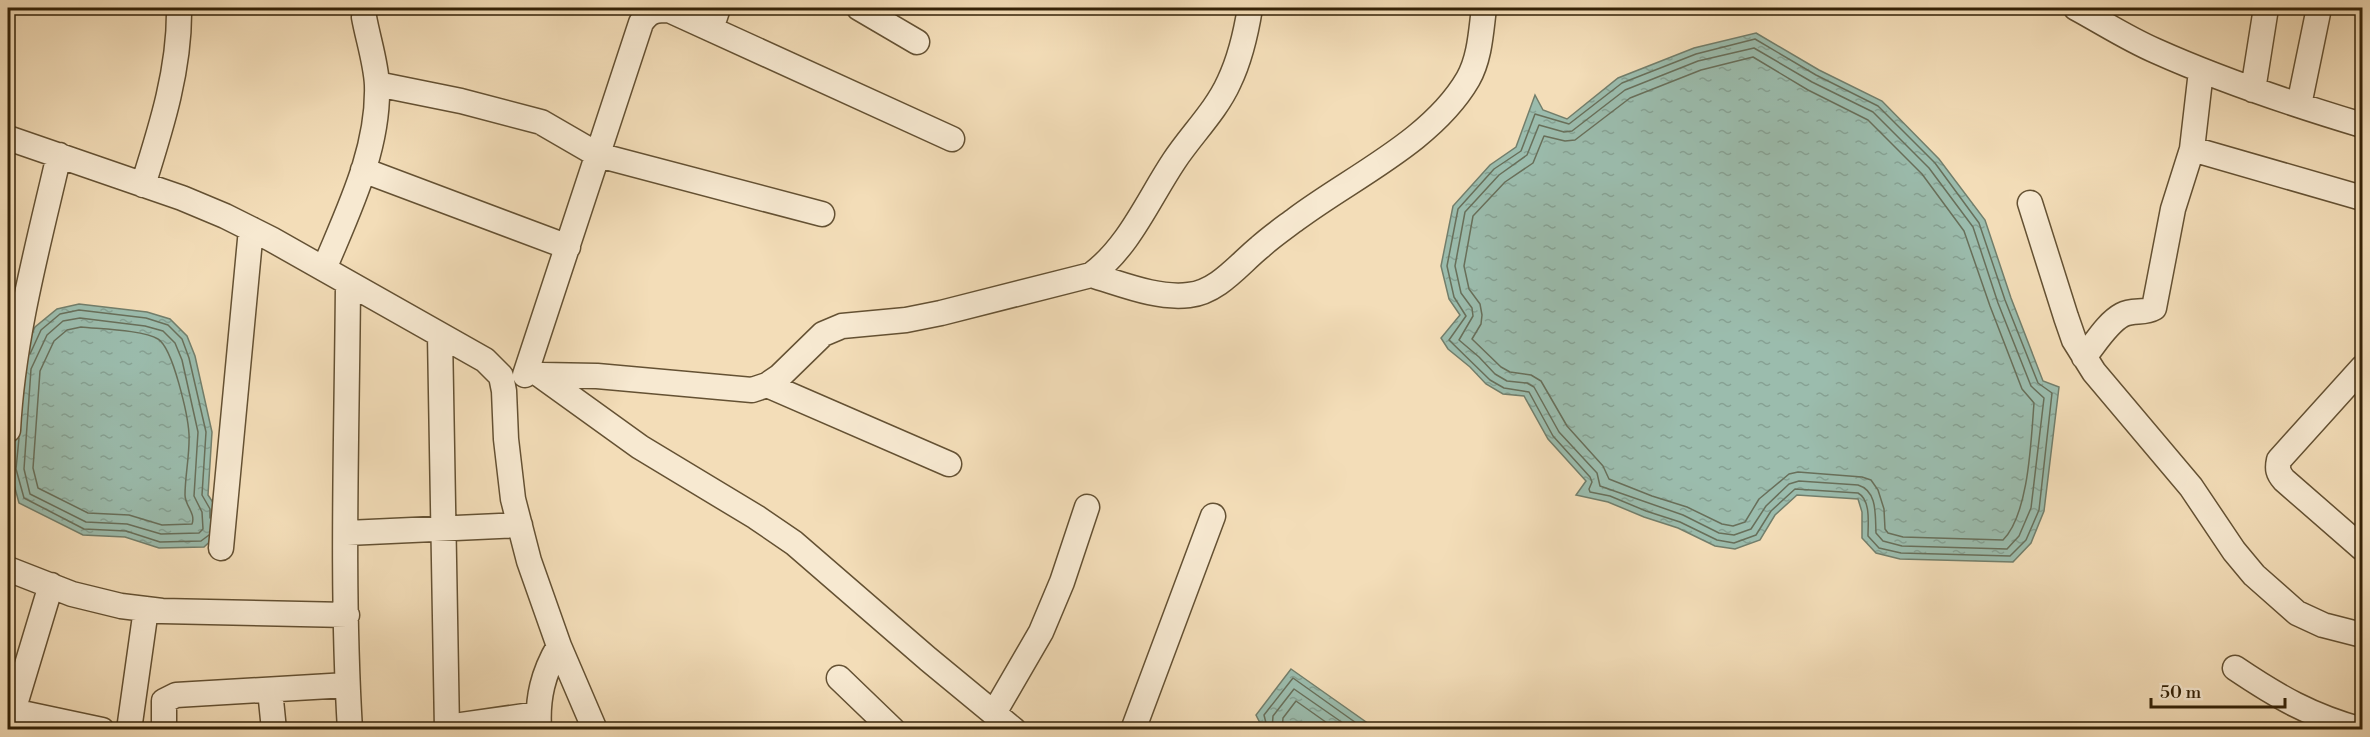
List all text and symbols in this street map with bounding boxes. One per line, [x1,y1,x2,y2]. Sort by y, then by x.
scale bar [2151,671,2284,709]
text: 50 m [2160,681,2202,704]

